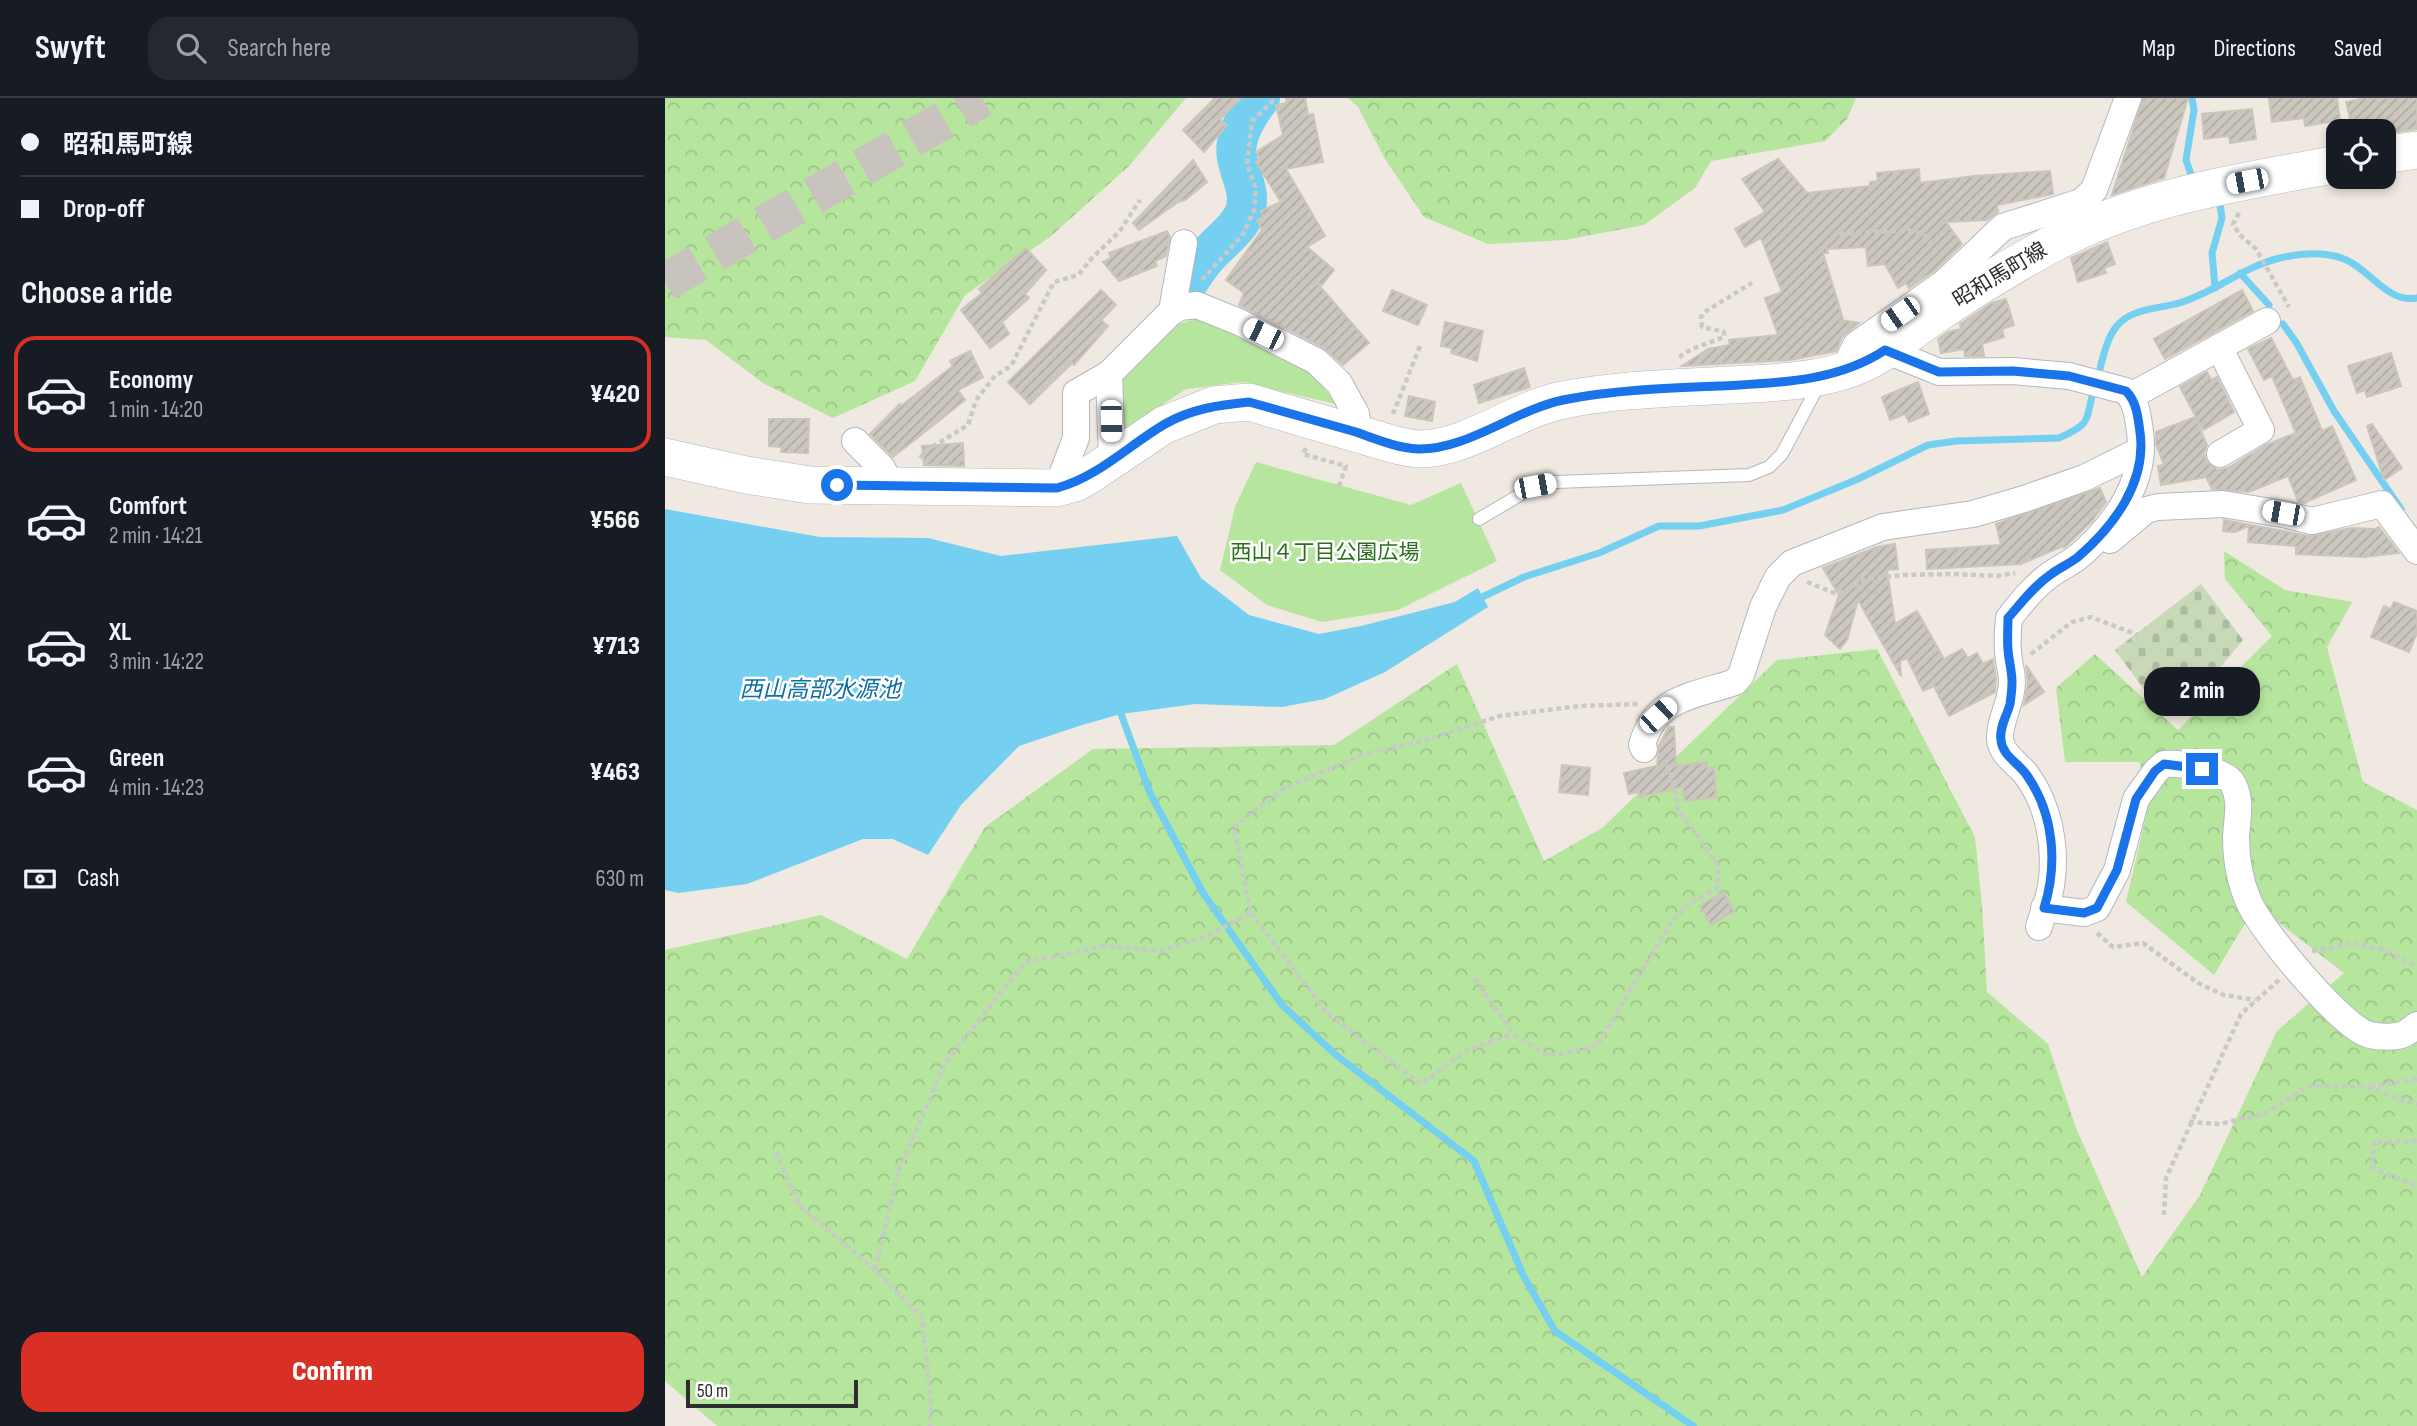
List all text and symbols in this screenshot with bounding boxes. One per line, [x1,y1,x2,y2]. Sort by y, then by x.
search box [148,17,638,80]
text: Swyft [35,28,106,68]
icon: search [172,29,210,67]
text: Search here [228,33,331,64]
text: Map [2142,34,2175,63]
text: Directions [2213,34,2296,63]
text: Saved [2334,34,2382,63]
map controls [2326,119,2396,189]
button: locate [2326,119,2396,189]
text: 昭和馬町線 [63,130,193,161]
car [2225,167,2270,195]
text: Drop-off [63,194,144,225]
street label: 昭和馬町線 [1949,237,2051,313]
text: Choose a ride [21,274,173,313]
car [1877,293,1924,335]
car [1240,315,1287,353]
icon: car [25,363,88,426]
text: Economy [109,365,193,396]
text: ¥420 [590,379,640,410]
text: 1 min · 14:20 [109,396,203,424]
car [1101,400,1122,442]
route start [821,469,853,501]
car [1513,472,1558,500]
icon: car [25,489,88,552]
text: Comfort [109,491,187,522]
car [2261,499,2306,527]
text: ¥566 [589,505,640,536]
text: 2 min · 14:21 [109,522,203,550]
park label: 西山４丁目公園広場 [1231,540,1420,565]
icon: car [25,615,88,678]
text: XL [109,617,131,648]
text: ¥713 [592,631,640,662]
text: 3 min · 14:22 [109,648,204,676]
callout: 2 min [2144,668,2260,716]
water label: 西山高部水源池 [740,676,903,704]
text: 2 min [2180,677,2224,705]
car [1636,693,1681,737]
icon: car [25,741,88,804]
text: Green [109,743,164,774]
route end [2186,753,2218,785]
text: ¥463 [590,757,640,788]
text: 4 min · 14:23 [109,774,204,802]
icon: cash [21,860,59,898]
text: Cash [77,863,120,894]
text: 630 m [596,865,644,893]
button: Confirm [21,1332,644,1412]
scale bar [686,1377,857,1409]
text: 50 m [697,1380,728,1403]

